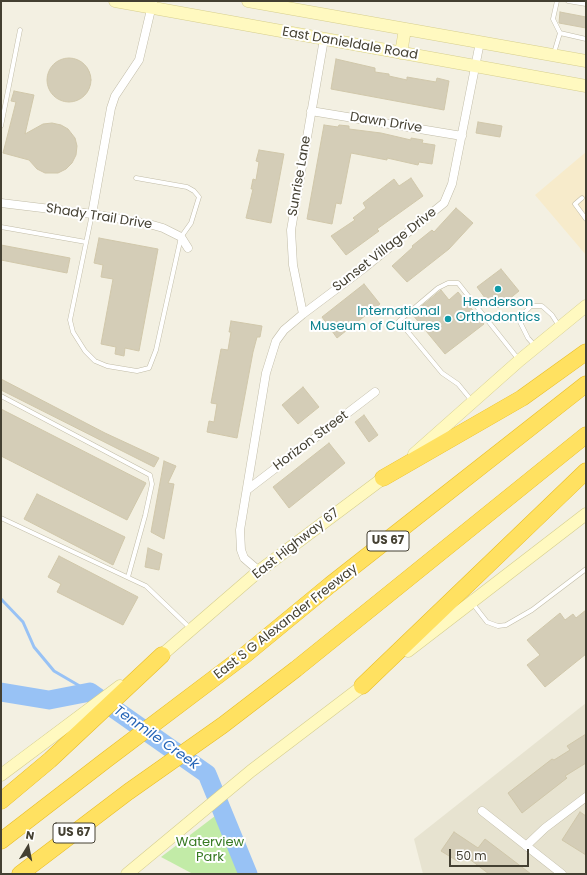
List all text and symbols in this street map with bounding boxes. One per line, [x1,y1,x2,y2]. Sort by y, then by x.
street label: East Danieldale Road [281,24,419,64]
street label: Dawn Drive [349,110,423,136]
street label: Sunrise Lane [285,135,315,217]
street label: Shady Trail Drive [45,201,153,233]
street label: Sunset Village Drive [330,205,440,295]
marker: Henderson Orthodontics [493,284,503,294]
place label: Henderson Orthodontics [456,295,540,326]
place label: International Museum of Cultures [310,304,440,335]
marker: International Museum of Cultures [443,314,453,324]
street label: Horizon Street [271,408,351,474]
street label: East Highway 67 [250,505,342,583]
road number: US 67 [367,531,409,551]
street label: East S G Alexander Freeway [211,561,361,683]
water label: Tenmile Creek [110,702,202,774]
road number: US 67 [53,823,95,843]
north arrow [8,827,48,867]
text: N [25,827,36,844]
park label: Waterview Park [176,835,244,866]
scale bar [451,841,531,867]
text: 50 m [456,847,487,864]

